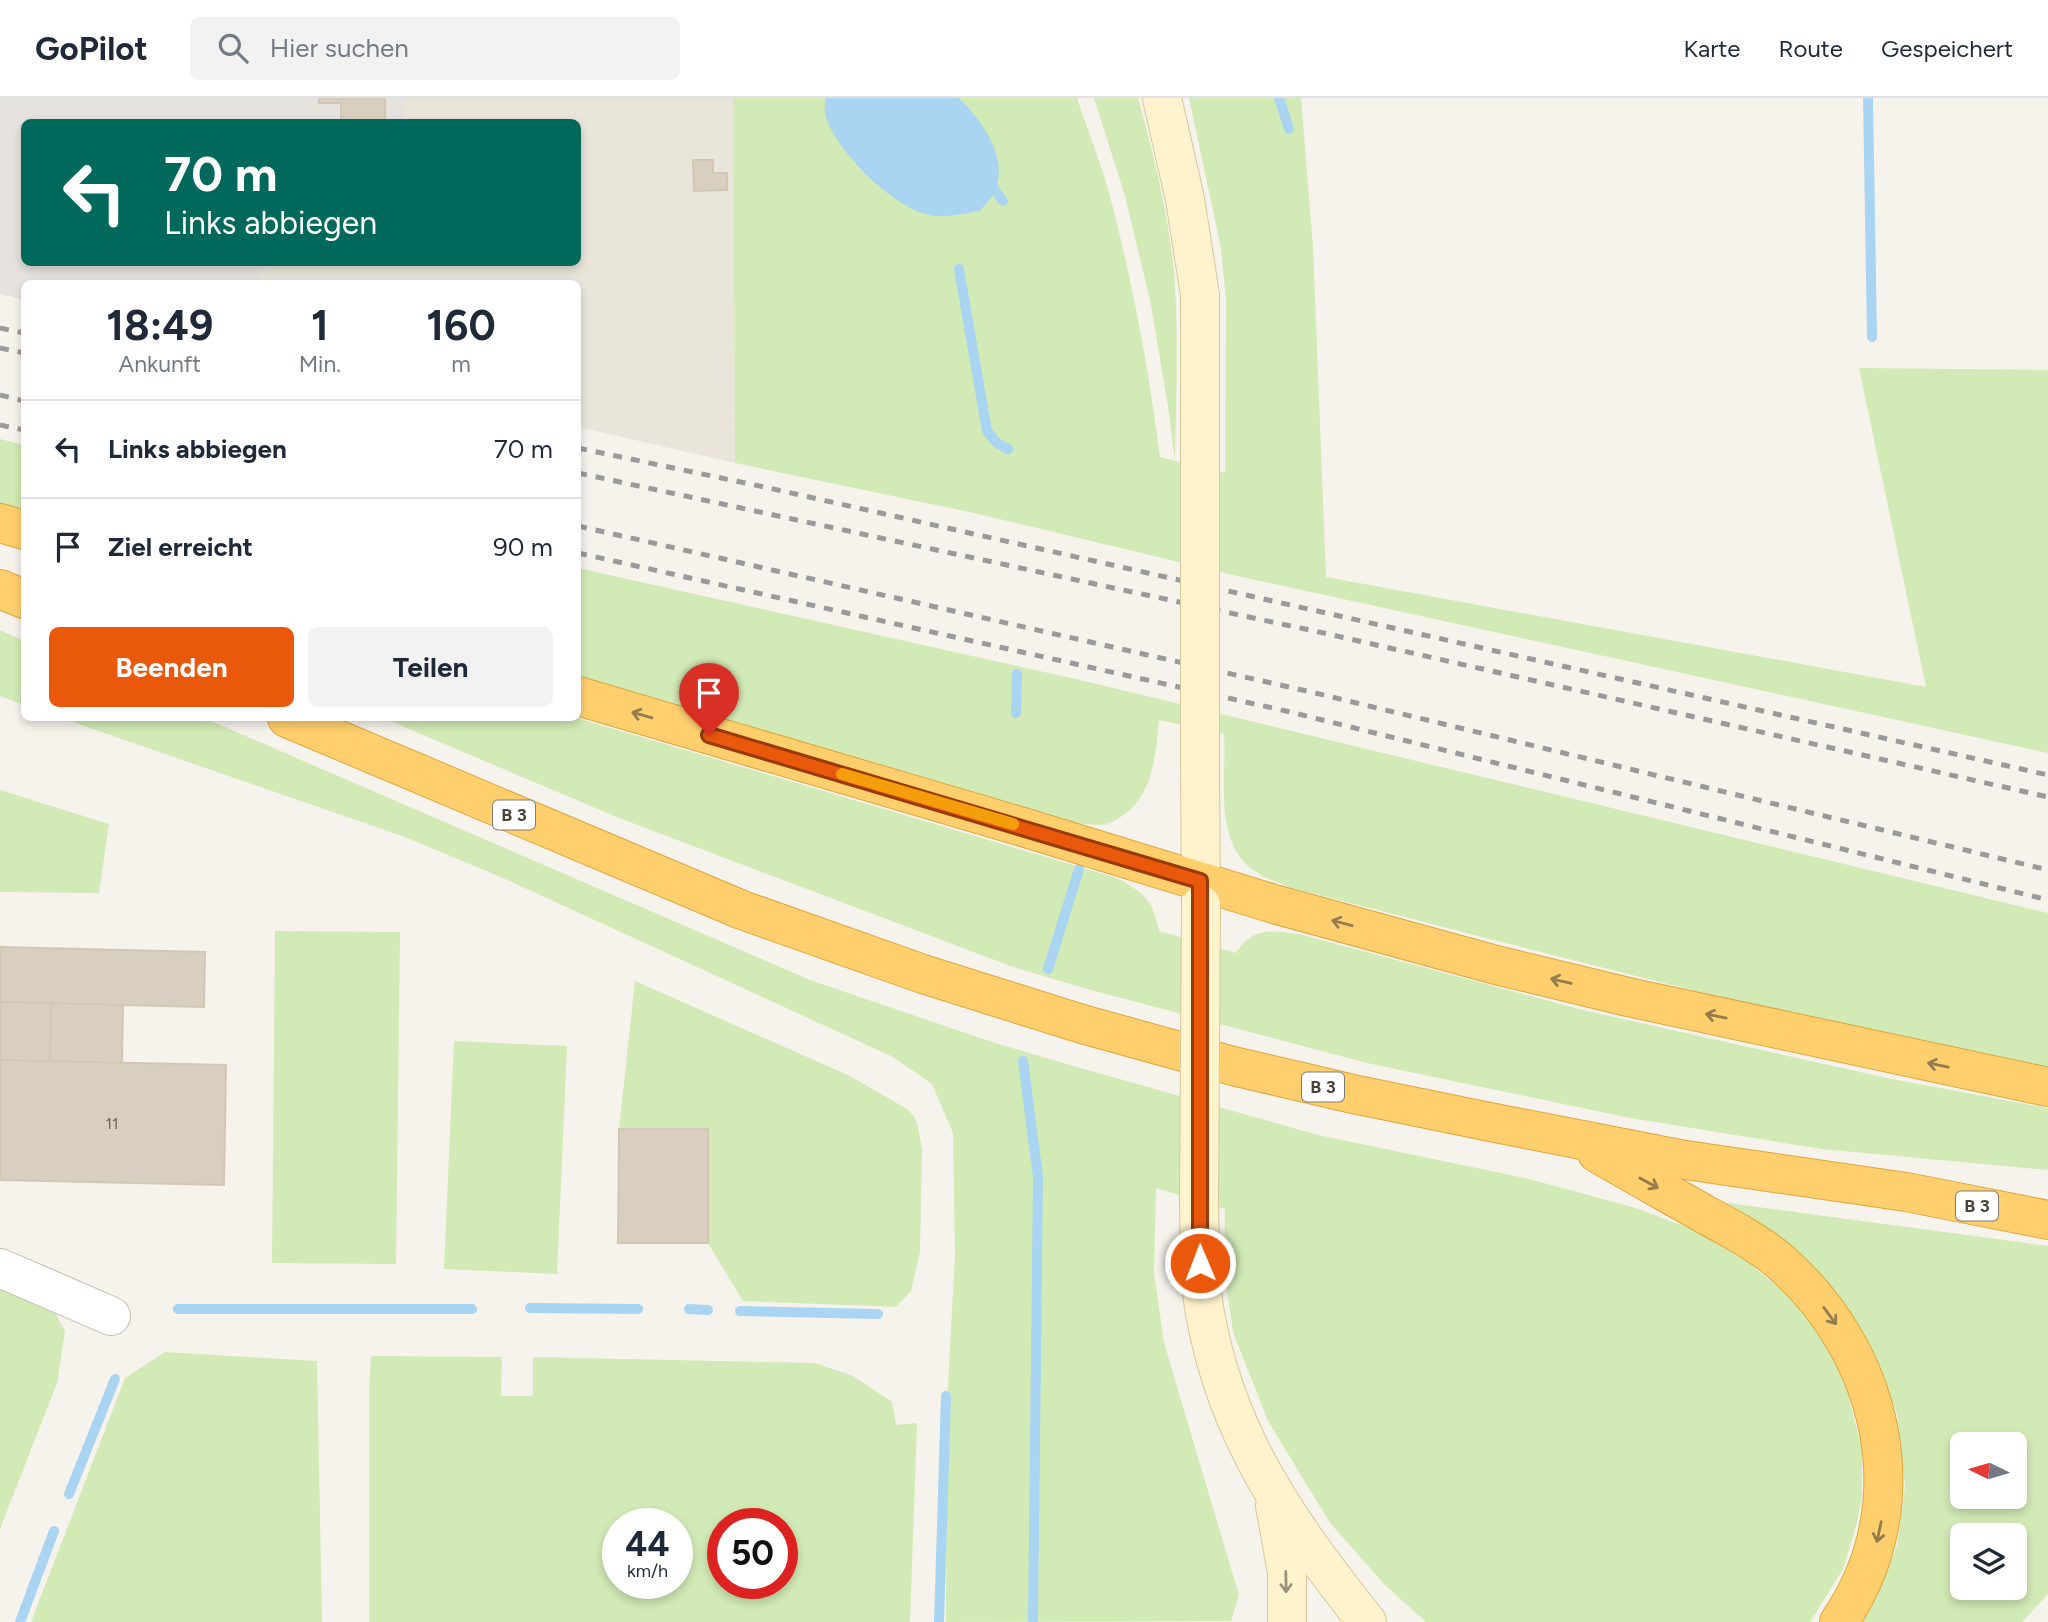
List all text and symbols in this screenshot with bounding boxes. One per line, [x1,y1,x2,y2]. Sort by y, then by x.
search box [190,17,680,80]
text: GoPilot [35,29,148,68]
icon: search [214,29,252,67]
text: Hier suchen [270,32,409,64]
text: Karte [1684,34,1740,63]
text: Route [1778,34,1843,63]
text: Gespeichert [1881,34,2013,63]
text: 70 m [164,144,277,203]
icon: left [49,147,140,238]
text: Links abbiegen [164,204,377,242]
text: 18:49 [106,300,213,351]
text: 1 [311,300,329,351]
text: 160 [426,300,496,351]
text: Ankunft [119,350,201,378]
text: Min. [299,350,341,378]
text: m [451,350,471,378]
icon: left [49,430,87,468]
text: Links abbiegen [108,433,287,465]
text: 70 m [494,433,553,465]
icon: arrive [49,528,87,566]
text: Ziel erreicht [108,531,253,563]
text: 90 m [493,531,553,563]
button: Beenden [49,627,294,707]
button: Teilen [308,627,553,707]
pin [679,663,739,735]
icon: arrive [690,674,728,712]
one-way arrow [631,707,653,720]
road number: B 3 [493,800,535,830]
one-way arrow [1331,916,1353,929]
one-way arrow [1551,974,1573,987]
one-way arrow [1705,1009,1728,1022]
one-way arrow [1927,1057,1950,1071]
road number: B 3 [1302,1072,1344,1102]
house number: 11 [105,1114,119,1133]
one-way arrow [1638,1177,1659,1190]
road number: B 3 [1956,1191,1998,1220]
position arrow [1163,1226,1237,1300]
one-way arrow [1823,1306,1837,1325]
north arrow [1950,1432,2026,1508]
map controls [1950,1432,2027,1600]
speed limit sign: 50 [707,1508,798,1599]
one-way arrow [1871,1520,1885,1543]
text: 44 [625,1523,670,1565]
button: layers [1950,1523,2027,1600]
text: km/h [627,1560,668,1582]
one-way arrow [1280,1570,1293,1593]

